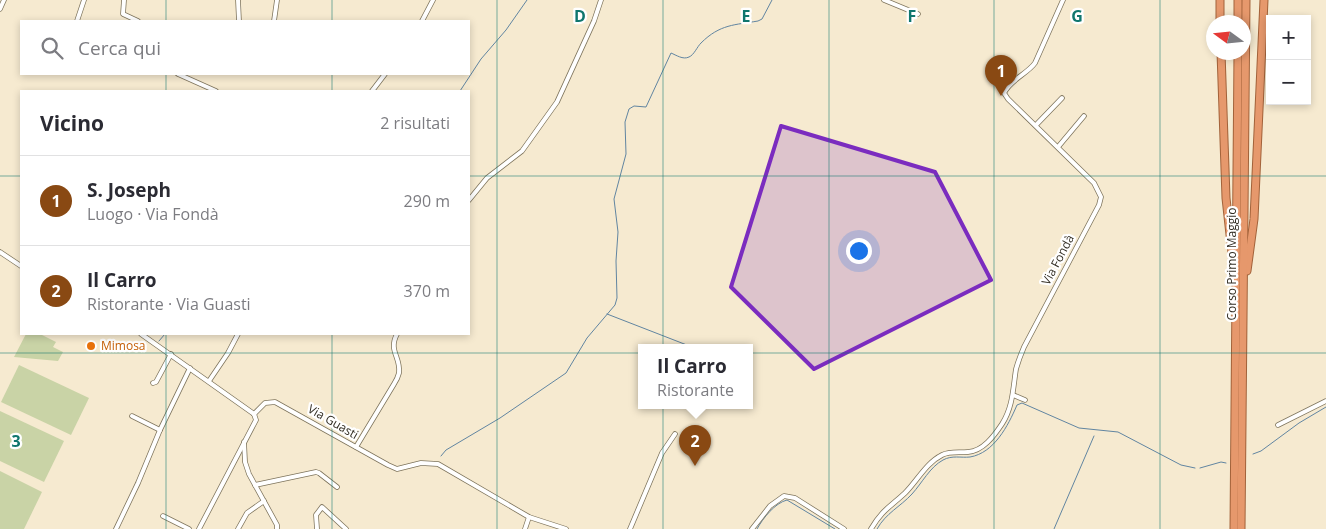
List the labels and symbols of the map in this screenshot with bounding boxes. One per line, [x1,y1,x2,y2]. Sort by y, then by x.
text: D [574,5,586,27]
text: E [742,5,751,27]
text: F [908,5,916,27]
text: G [1071,5,1083,27]
north arrow [1206,15,1251,60]
pin: 1 [985,55,1017,96]
street label: Corso Primo Maggio [1223,207,1240,321]
street label: Via Fondà [1037,232,1078,288]
your location [846,238,872,264]
place label: Mimosa [101,337,146,354]
marker: Mimosa [85,340,97,352]
street label: Via Guasti [305,400,362,443]
pin: 2 [679,425,711,466]
text: 3 [11,430,21,452]

